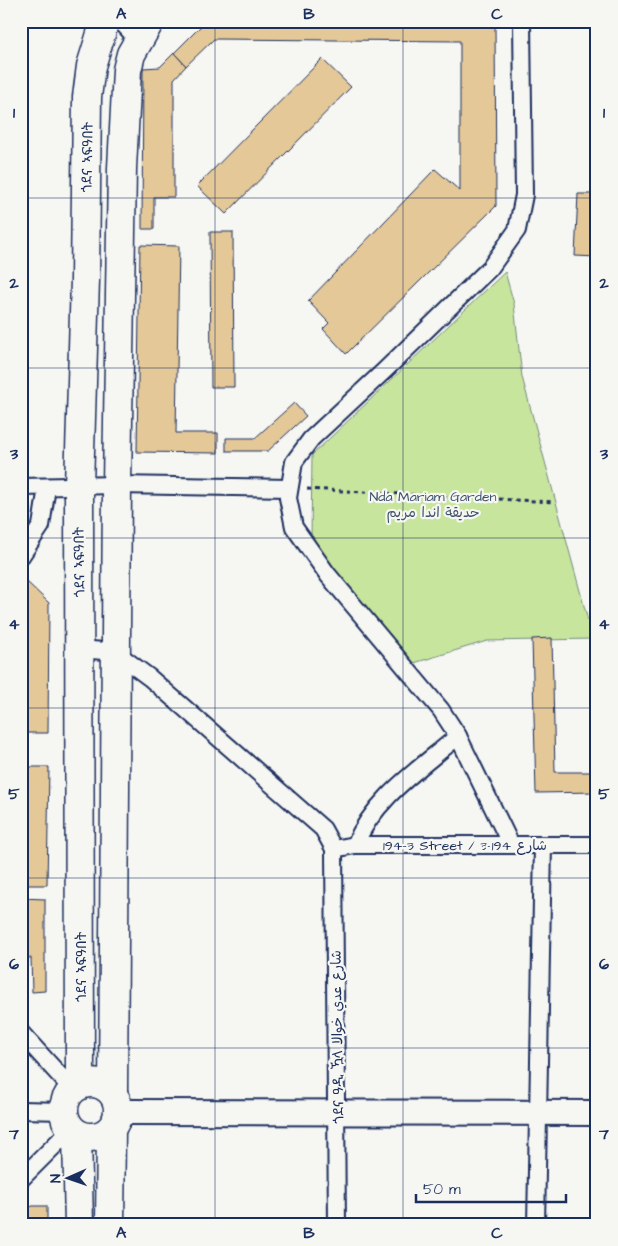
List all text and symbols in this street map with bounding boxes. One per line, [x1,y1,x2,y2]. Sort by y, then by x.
text: A [116,3,127,25]
text: B [303,3,315,25]
text: C [491,3,503,25]
text: 1 [13,102,16,124]
text: 1 [603,102,606,124]
street label: ጎደና ኣፍዓበት [77,121,99,192]
text: 2 [8,272,19,294]
text: 2 [598,272,609,294]
text: 3 [9,443,19,465]
text: 3 [599,443,609,465]
park label: Nda Mariam Garden حديقة اندا مريم [369,487,497,523]
street label: ጎደና ኣፍዓበት [69,526,91,597]
text: 4 [9,613,20,635]
text: 4 [599,613,610,635]
text: 5 [8,783,20,805]
text: 5 [598,783,610,805]
street label: 194-3 Street / شارع 194-3 [383,836,547,856]
street label: ጎደና ኣፍዓበት [72,931,92,1002]
street label: ጎደና ዓዲ ዃላ شارع عدي خوالا [326,950,350,1124]
text: 6 [9,953,19,975]
text: 6 [599,953,609,975]
text: 7 [8,1123,19,1145]
text: 7 [598,1123,609,1145]
north arrow [42,1154,92,1204]
scale bar [416,1171,566,1203]
text: N [46,1173,66,1183]
text: 50 m [423,1179,461,1200]
text: A [116,1222,127,1244]
text: B [303,1222,315,1244]
text: C [491,1222,503,1244]

